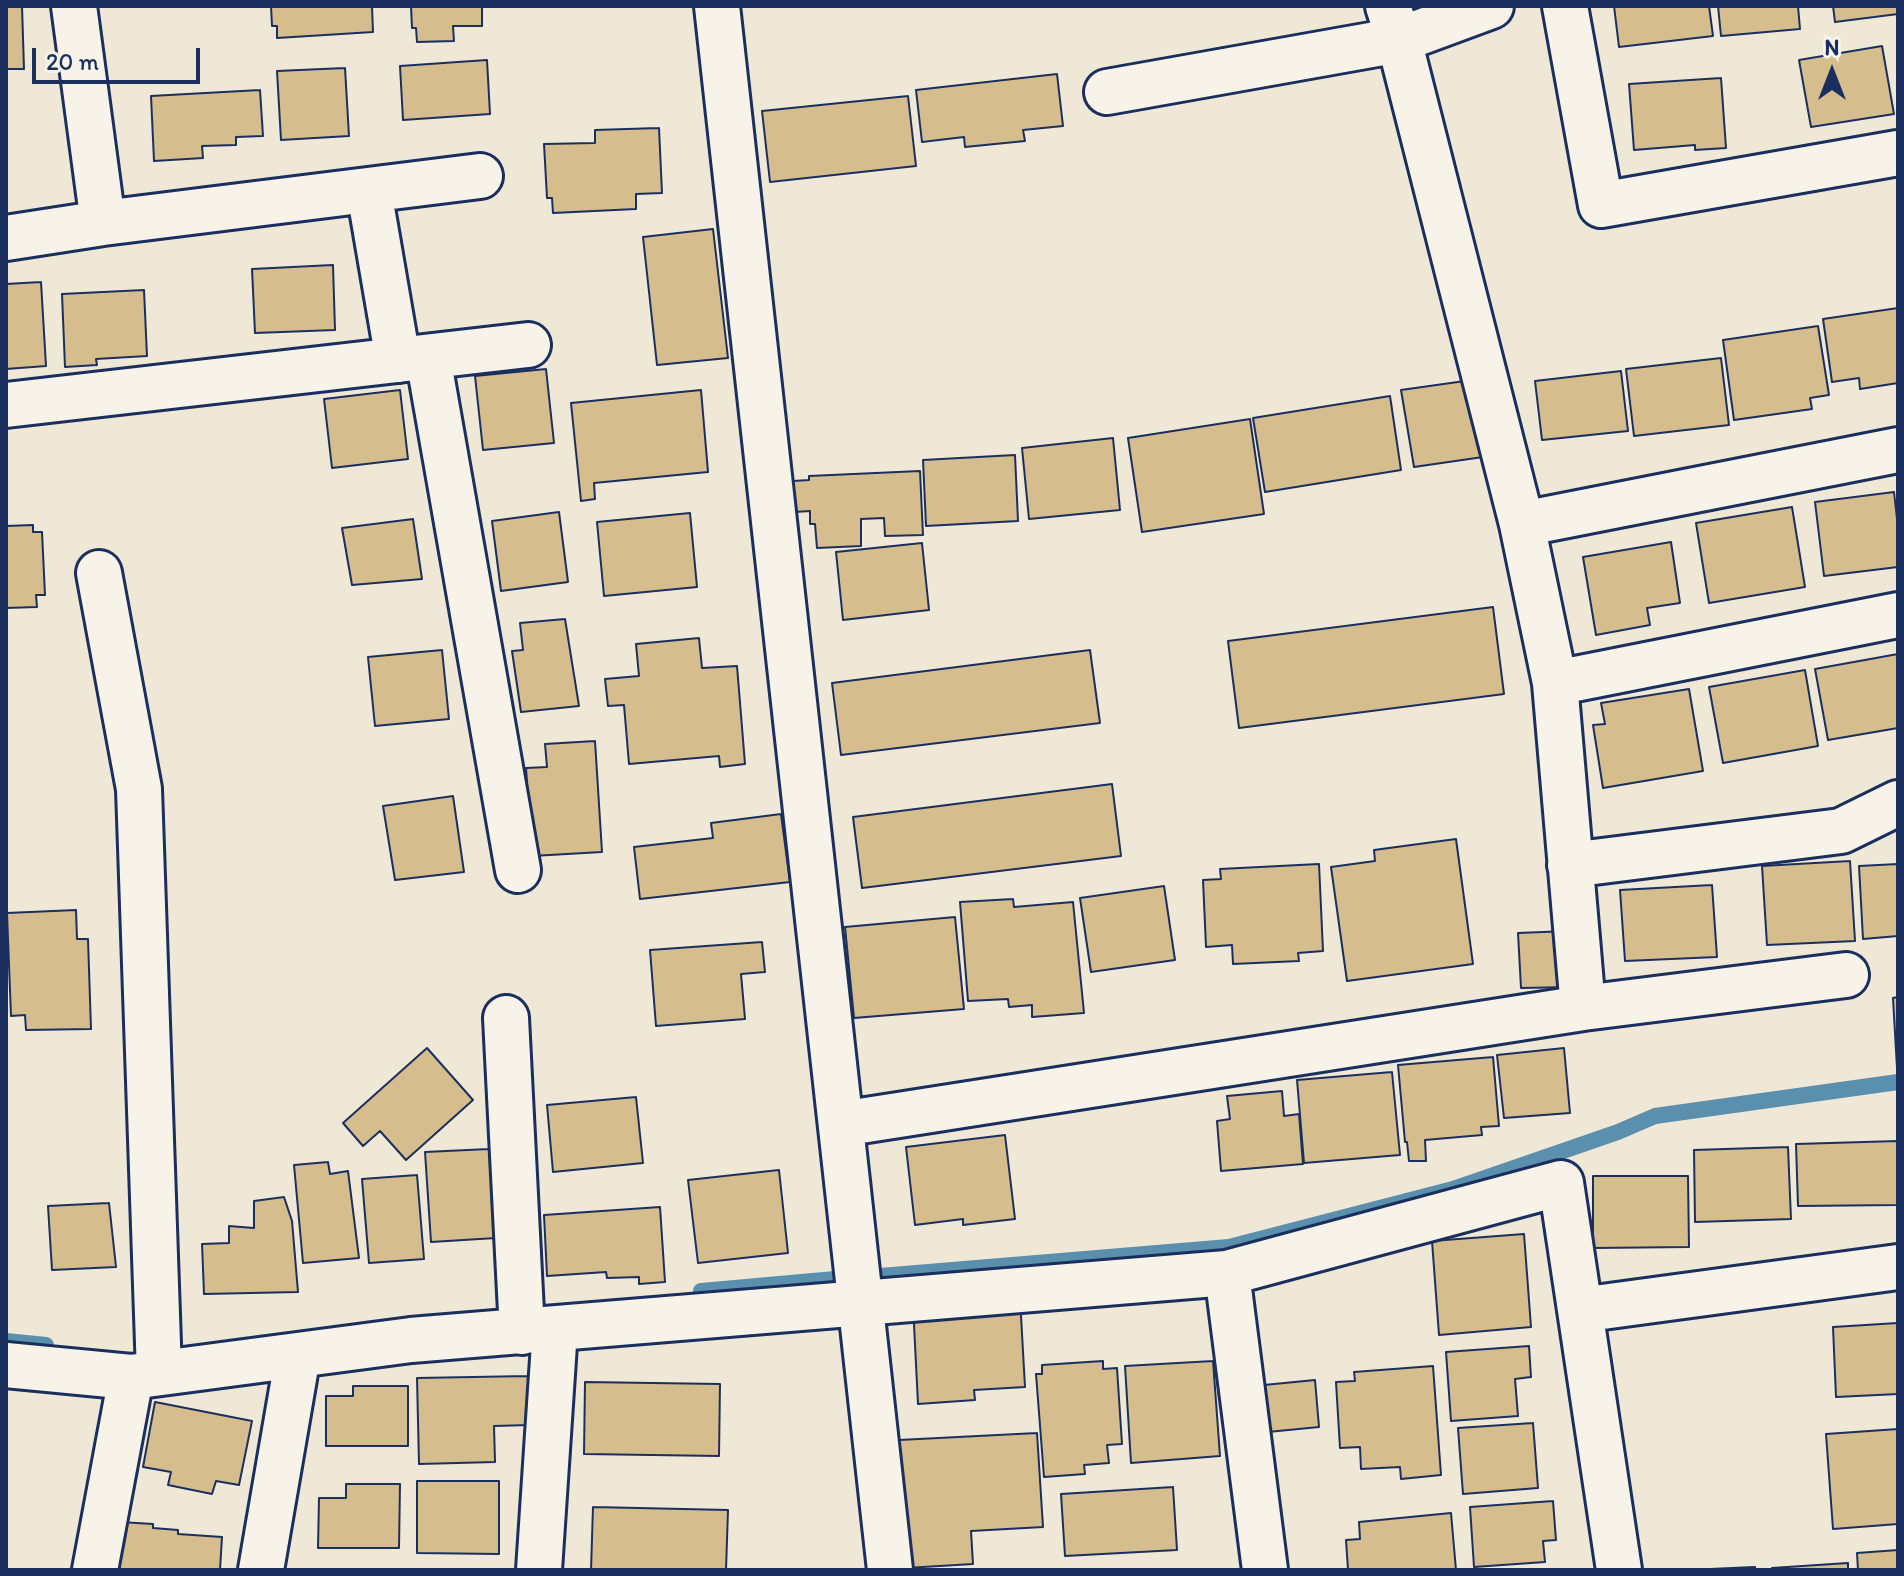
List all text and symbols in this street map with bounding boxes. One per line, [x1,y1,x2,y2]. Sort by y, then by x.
scale bar [36,32,204,82]
north arrow [1792,32,1872,112]
text: N [1825,34,1839,61]
text: 20 m [46,47,99,76]

